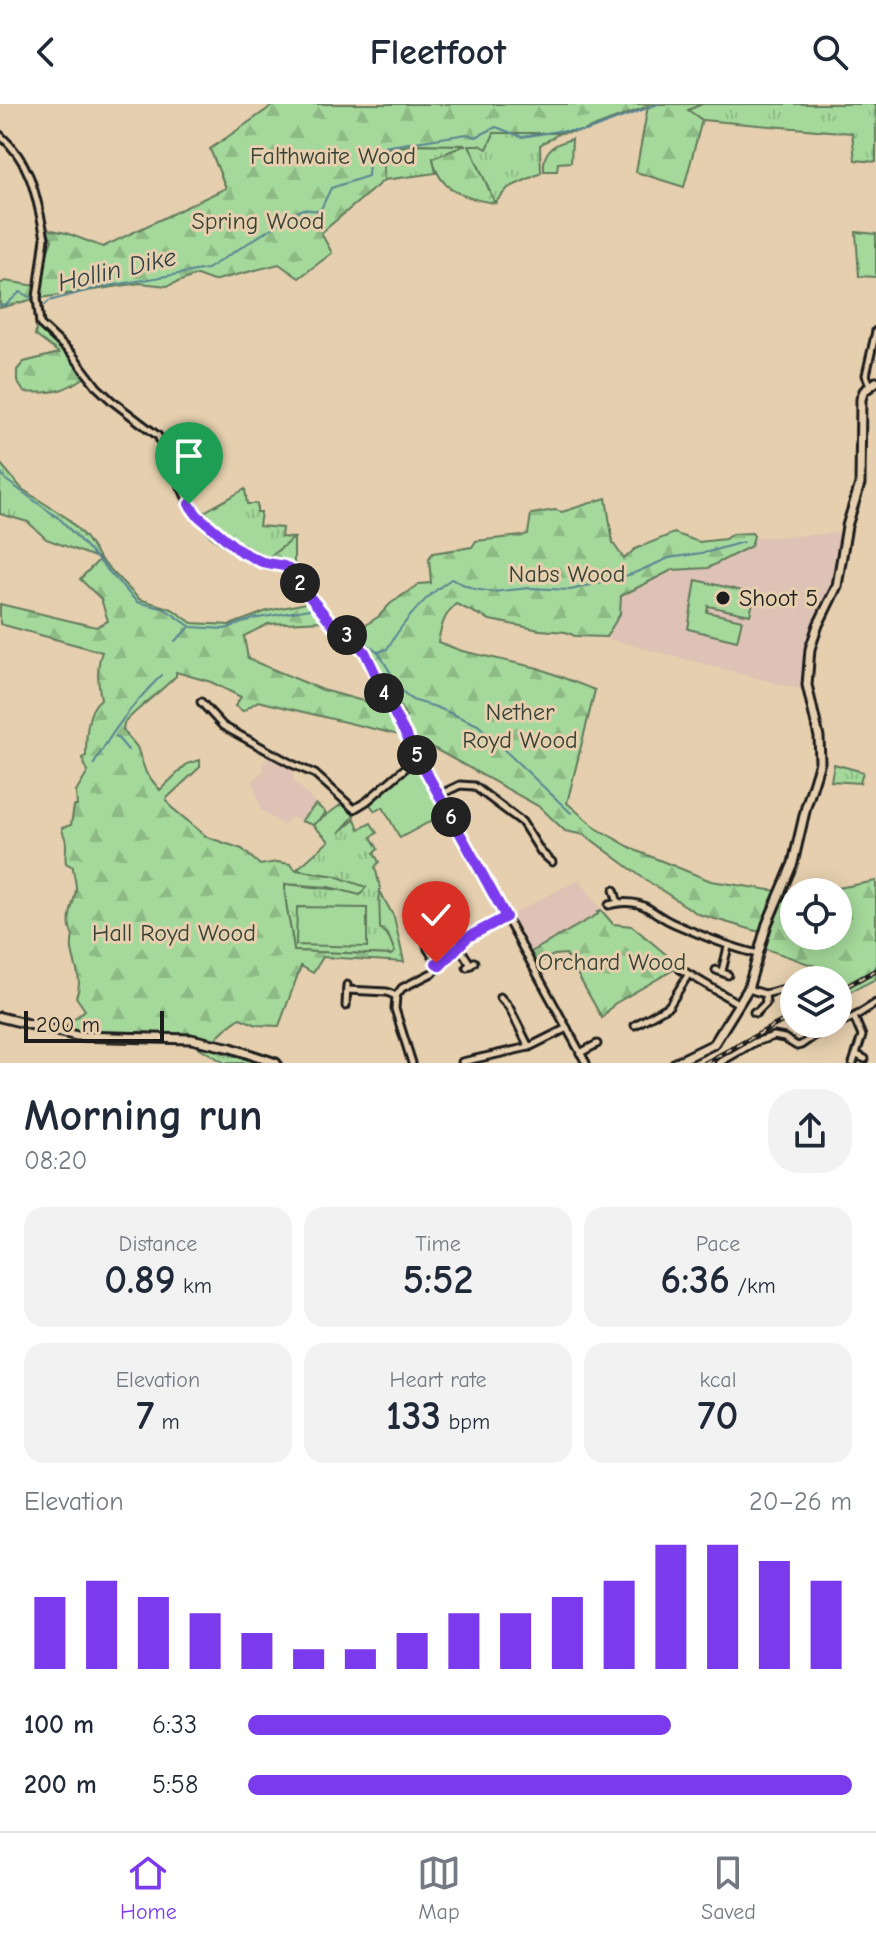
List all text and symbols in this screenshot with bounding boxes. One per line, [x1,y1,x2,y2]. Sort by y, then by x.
icon: back [24,30,68,74]
icon: search [808,30,852,74]
text: Fleetfoot [370,32,506,73]
park label: Falthwaite Wood [250,142,416,170]
park label: Spring Wood [192,207,324,235]
water label: Hollin Dike [55,242,179,298]
pin [155,422,223,504]
icon: arrive [167,434,211,478]
park label: Nabs Wood [509,560,625,588]
pin: 2 [280,563,320,603]
text: 2 [295,570,305,596]
place label: Shoot 5 [739,584,818,612]
marker: Shoot 5 [714,589,732,607]
pin: 3 [327,615,367,655]
text: 3 [342,622,352,648]
pin: 4 [364,673,404,713]
text: 4 [379,680,389,706]
park label: Nether Royd Wood [462,698,578,754]
pin: 5 [397,735,437,775]
text: 5 [411,742,423,768]
pin: 6 [431,797,471,837]
text: 6 [445,804,457,830]
map controls [780,878,852,1038]
button: locate [780,878,852,950]
pin [402,881,470,963]
icon: check [414,893,458,937]
park label: Hall Royd Wood [92,919,256,947]
park label: Orchard Wood [538,948,686,976]
button: layers [780,966,852,1038]
scale bar [24,1007,164,1043]
text: 200 m [36,1012,100,1038]
button: share [768,1089,852,1173]
text: Morning run [24,1090,263,1141]
text: 08:20 [24,1146,87,1176]
text: Distance [119,1231,197,1257]
text: Time [415,1231,461,1257]
text: Pace [696,1231,740,1257]
text: 0.89 [104,1257,176,1303]
text: 5:52 [403,1257,473,1303]
text: 6:36 [660,1257,730,1303]
text: km [176,1273,212,1299]
text: /km [730,1273,776,1299]
text: Elevation [116,1367,200,1393]
text: Heart rate [390,1367,487,1393]
text: kcal [700,1367,736,1393]
text: 7 [136,1393,154,1439]
text: 133 [386,1393,441,1439]
text: 70 [698,1393,738,1439]
text: m [154,1409,180,1435]
text: bpm [441,1409,490,1435]
text: Elevation [24,1487,124,1517]
text: 20–26 m [749,1487,852,1517]
text: 100 m [24,1710,94,1740]
text: 6:33 [152,1710,197,1740]
text: 200 m [24,1770,97,1800]
text: 5:58 [152,1770,198,1800]
tab: Home [120,1851,177,1925]
tab: Map [417,1851,461,1925]
tab: Saved [701,1851,756,1925]

